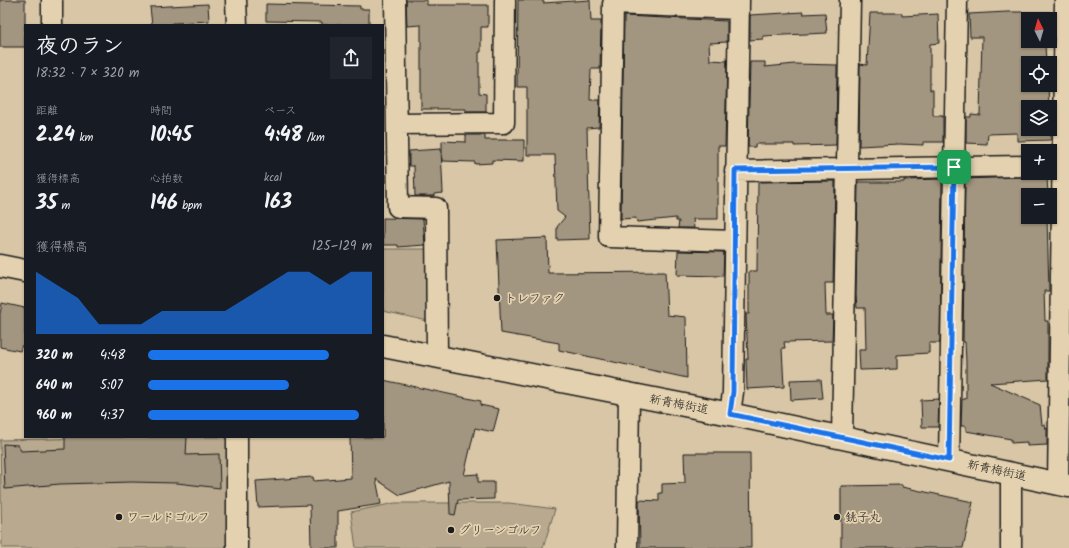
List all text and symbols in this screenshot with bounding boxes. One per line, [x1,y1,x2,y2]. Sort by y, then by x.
north arrow [1021,12,1057,48]
map controls [1021,12,1057,224]
text: 夜のラン [36,30,124,65]
button: share [330,37,372,79]
button: locate [1021,56,1057,92]
text: 18:32 · 7 × 320 m [36,63,139,84]
button: layers [1021,100,1057,136]
text: 距離 [36,102,58,120]
text: 時間 [150,102,172,120]
text: ペース [264,102,296,120]
text: 2.24 [36,120,75,152]
text: 10:45 [150,120,192,152]
text: 4:48 [264,120,303,152]
text: km [75,129,93,147]
text: /km [303,129,325,147]
button: + [1021,144,1057,180]
pin [937,150,971,184]
icon: arrive [943,156,965,178]
text: kcal [264,169,282,187]
text: 獲得標高 [36,170,80,188]
text: 心拍数 [150,170,183,188]
text: 163 [264,187,292,219]
text: 35 [36,188,57,220]
text: 146 [150,188,178,220]
button: − [1021,188,1057,224]
text: m [57,197,70,215]
text: bpm [178,197,202,215]
text: 125–129 m [312,236,372,257]
text: 獲得標高 [36,237,88,258]
place label: トレファク [505,289,565,308]
marker: トレファク [492,293,502,303]
text: 320 m [36,345,73,366]
text: 4:48 [100,345,125,366]
text: 640 m [36,375,72,396]
text: 5:07 [100,375,123,396]
street label: 新青梅街道 [648,389,710,420]
text: 960 m [36,405,72,426]
text: 4:37 [100,405,124,426]
street label: 新青梅街道 [966,455,1028,486]
place label: ワールドゴルフ [127,508,210,527]
place label: 銚子丸 [845,508,881,527]
marker: ワールドゴルフ [114,512,124,522]
marker: 銚子丸 [832,512,842,522]
place label: グリーンゴルフ [459,521,542,540]
marker: グリーンゴルフ [446,525,456,535]

